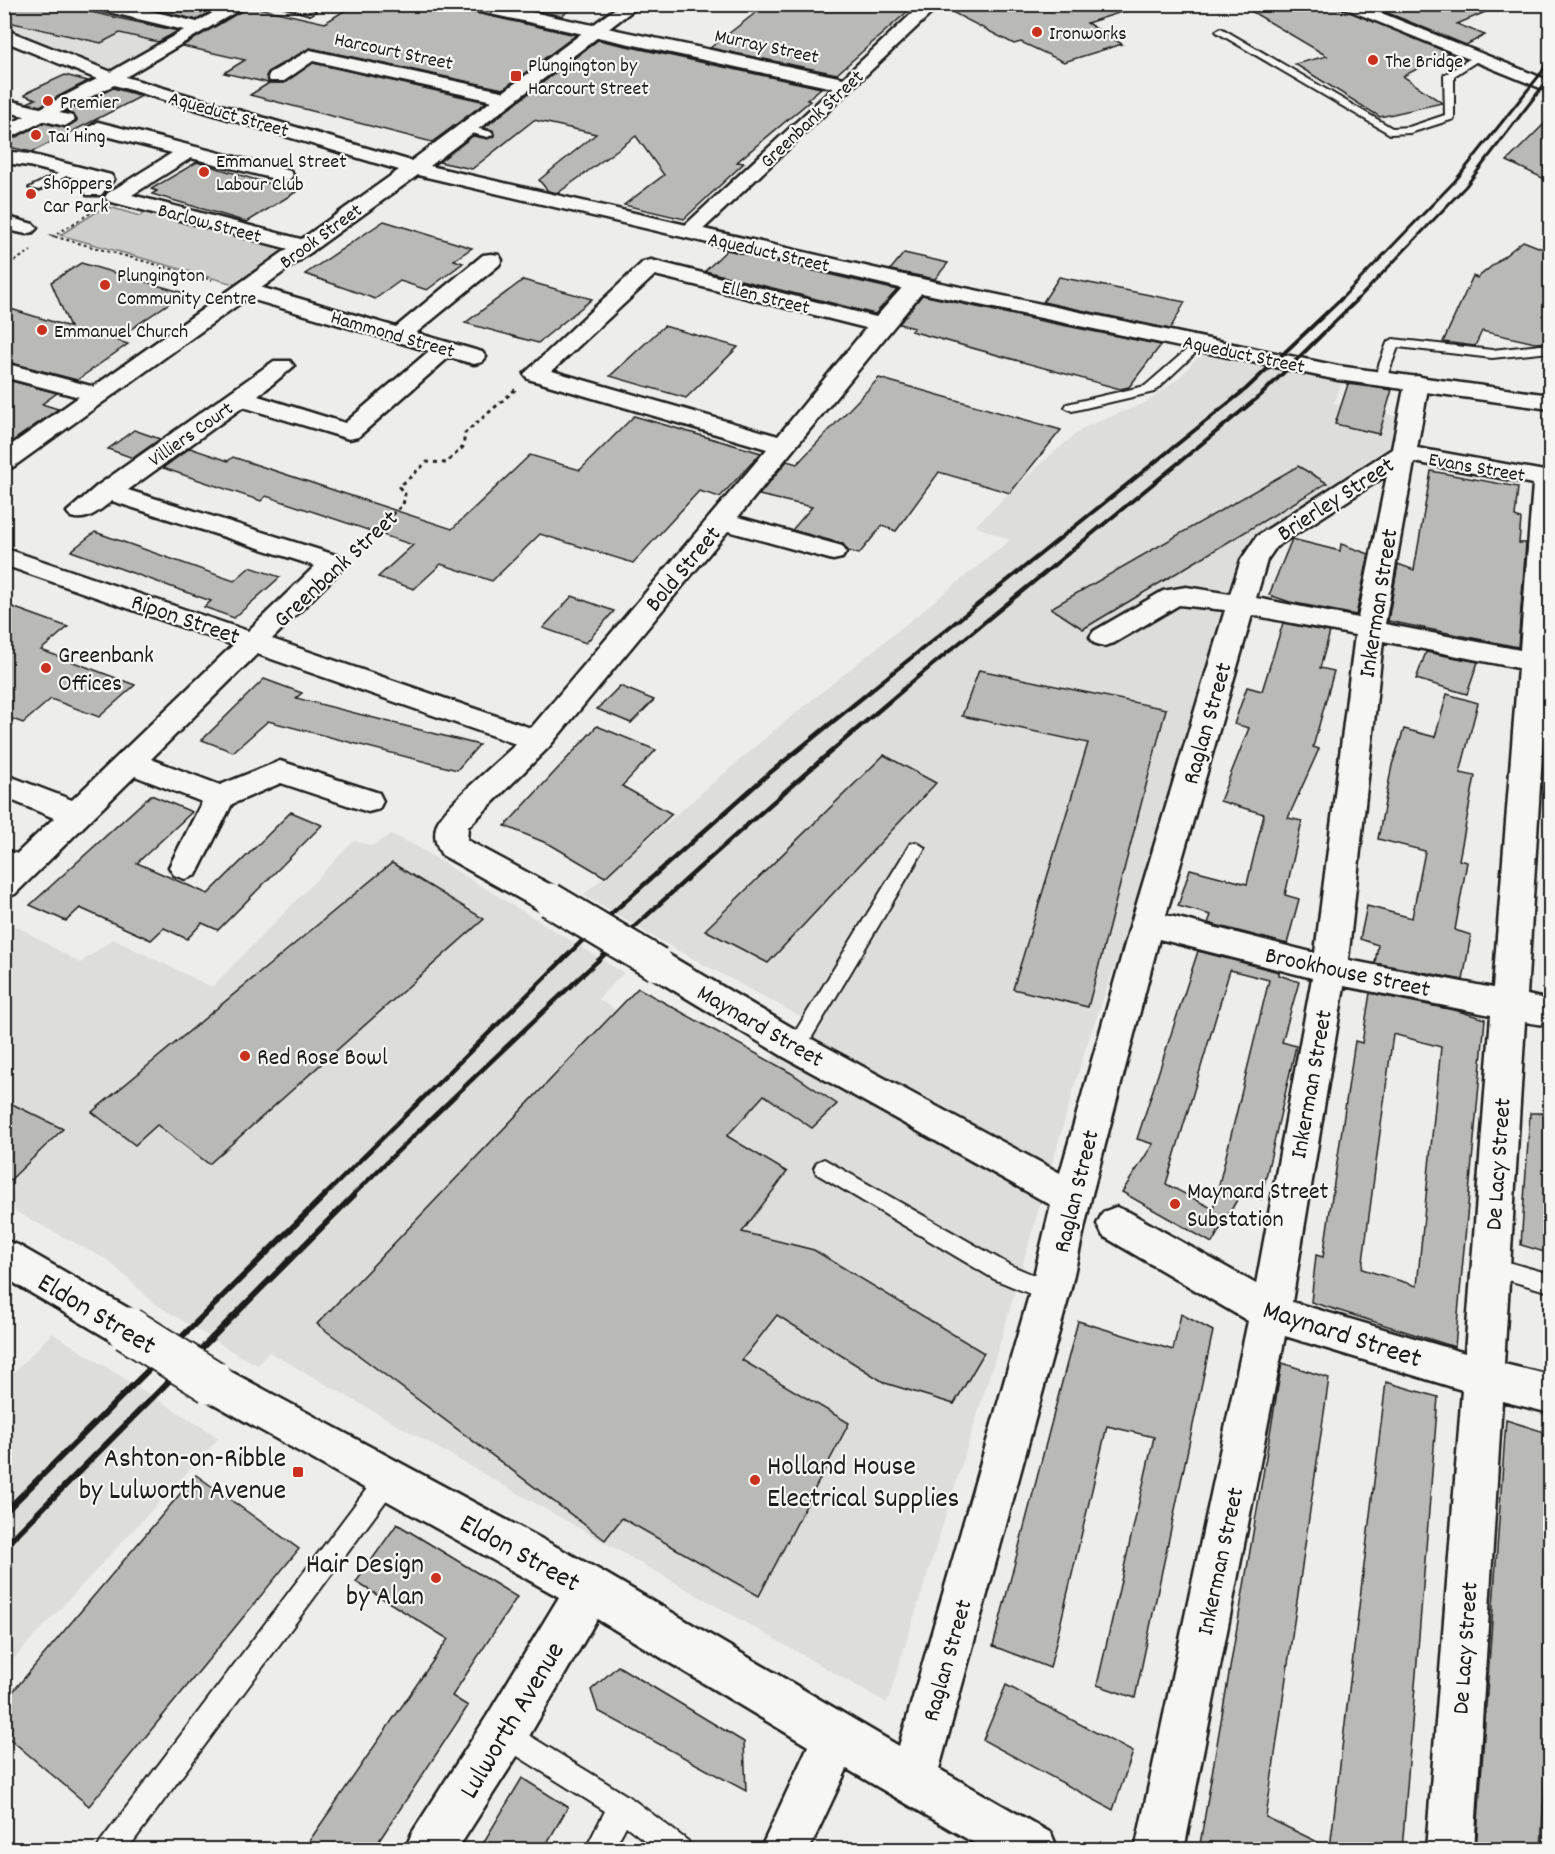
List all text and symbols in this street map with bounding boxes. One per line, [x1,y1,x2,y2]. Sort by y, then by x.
place label: Ironworks [1049,21,1127,49]
street label: Murray Street [712,23,821,73]
marker: Ironworks [1030,25,1044,39]
street label: Harcourt Street [331,27,455,79]
place label: The Bridge [1385,49,1463,77]
place label: Plungington by Harcourt Street [528,53,649,104]
marker: The Bridge [1366,53,1380,67]
street label: Greenbank Street [755,65,871,176]
marker: Plungington by Harcourt Street [509,69,523,83]
street label: Aqueduct Street [165,85,292,146]
place label: Premier [60,90,119,118]
marker: Premier [41,94,55,108]
place label: Tai Hing [48,124,106,152]
marker: Tai Hing [29,128,43,142]
place label: Emmanuel Street Labour Club [216,149,347,200]
marker: Emmanuel Street Labour Club [197,165,211,179]
place label: Shoppers Car Park [43,171,113,222]
marker: Shoppers Car Park [24,187,38,201]
street label: Barlow Street [154,198,264,252]
street label: Brook Street [275,198,369,277]
street label: Aqueduct Street [705,226,832,281]
place label: Plungington Community Centre [117,263,257,314]
street label: Ellen Street [718,274,812,323]
marker: Plungington Community Centre [98,278,112,292]
street label: Hammond Street [327,305,457,367]
place label: Emmanuel Church [54,319,188,347]
marker: Emmanuel Church [35,323,49,337]
street label: Aqueduct Street [1180,329,1307,383]
street label: Villiers Court [144,396,240,475]
street label: Evans Street [1426,447,1527,491]
street label: Brierley Street [1271,450,1402,551]
street label: Greenbank Street [267,503,407,637]
street label: Bold Street [638,520,730,620]
street label: Inkerman Street [1351,526,1409,680]
street label: Ripon Street [126,586,244,655]
place label: Greenbank Offices [58,640,154,702]
street label: Raglan Street [1175,659,1243,789]
marker: Greenbank Offices [39,661,53,675]
street label: Brookhouse Street [1262,940,1433,1008]
street label: Maynard Street [690,978,829,1078]
street label: Inkerman Street [1283,1007,1343,1162]
place label: Red Rose Bowl [257,1042,388,1076]
marker: Red Rose Bowl [238,1049,252,1063]
street label: De Lacy Street [1478,1097,1522,1232]
street label: Raglan Street [1046,1127,1110,1257]
place label: Maynard Street Substation [1187,1176,1329,1238]
marker: Maynard Street Substation [1168,1197,1182,1211]
street label: Eldon Street [28,1265,162,1368]
street label: Maynard Street [1257,1292,1426,1381]
place label: Ashton-on-Ribble by Lulworth Avenue [79,1441,286,1513]
place label: Holland House Electrical Supplies [767,1449,959,1521]
marker: Ashton-on-Ribble by Lulworth Avenue [291,1465,305,1479]
marker: Holland House Electrical Supplies [748,1473,762,1487]
street label: Inkerman Street [1190,1484,1254,1639]
street label: Eldon Street [451,1506,586,1605]
place label: Hair Design by Alan [306,1547,424,1619]
marker: Hair Design by Alan [429,1571,443,1585]
street label: De Lacy Street [1445,1581,1489,1716]
street label: Raglan Street [915,1596,983,1726]
street label: Lulworth Avenue [451,1635,577,1808]

